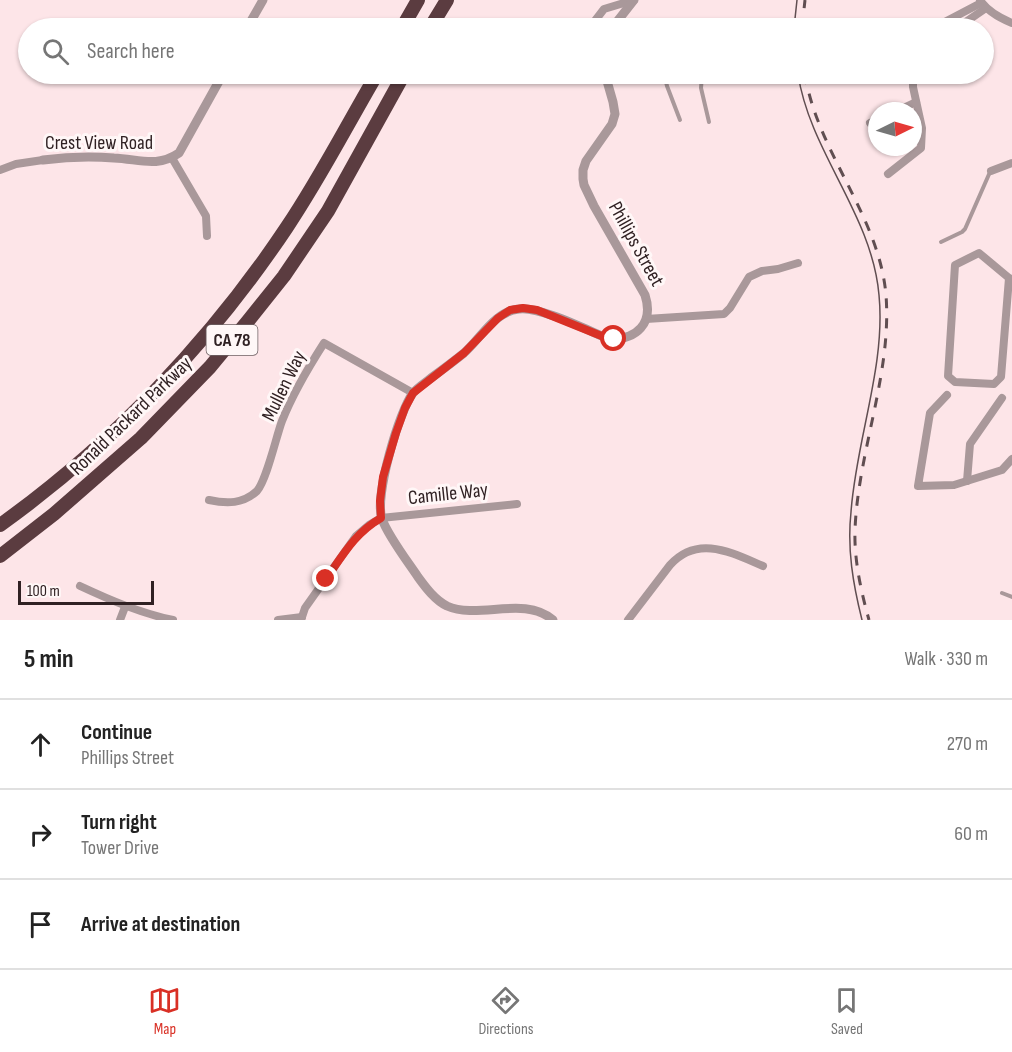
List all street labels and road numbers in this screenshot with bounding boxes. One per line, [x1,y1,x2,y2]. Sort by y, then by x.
street label: Crest View Road [45,131,153,155]
street label: Phillips Street [603,197,669,291]
road number: CA 78 [206,325,258,355]
street label: Mullen Way [257,347,311,425]
street label: Ronald Packard Parkway [65,351,197,480]
street label: Camille Way [407,478,489,510]

